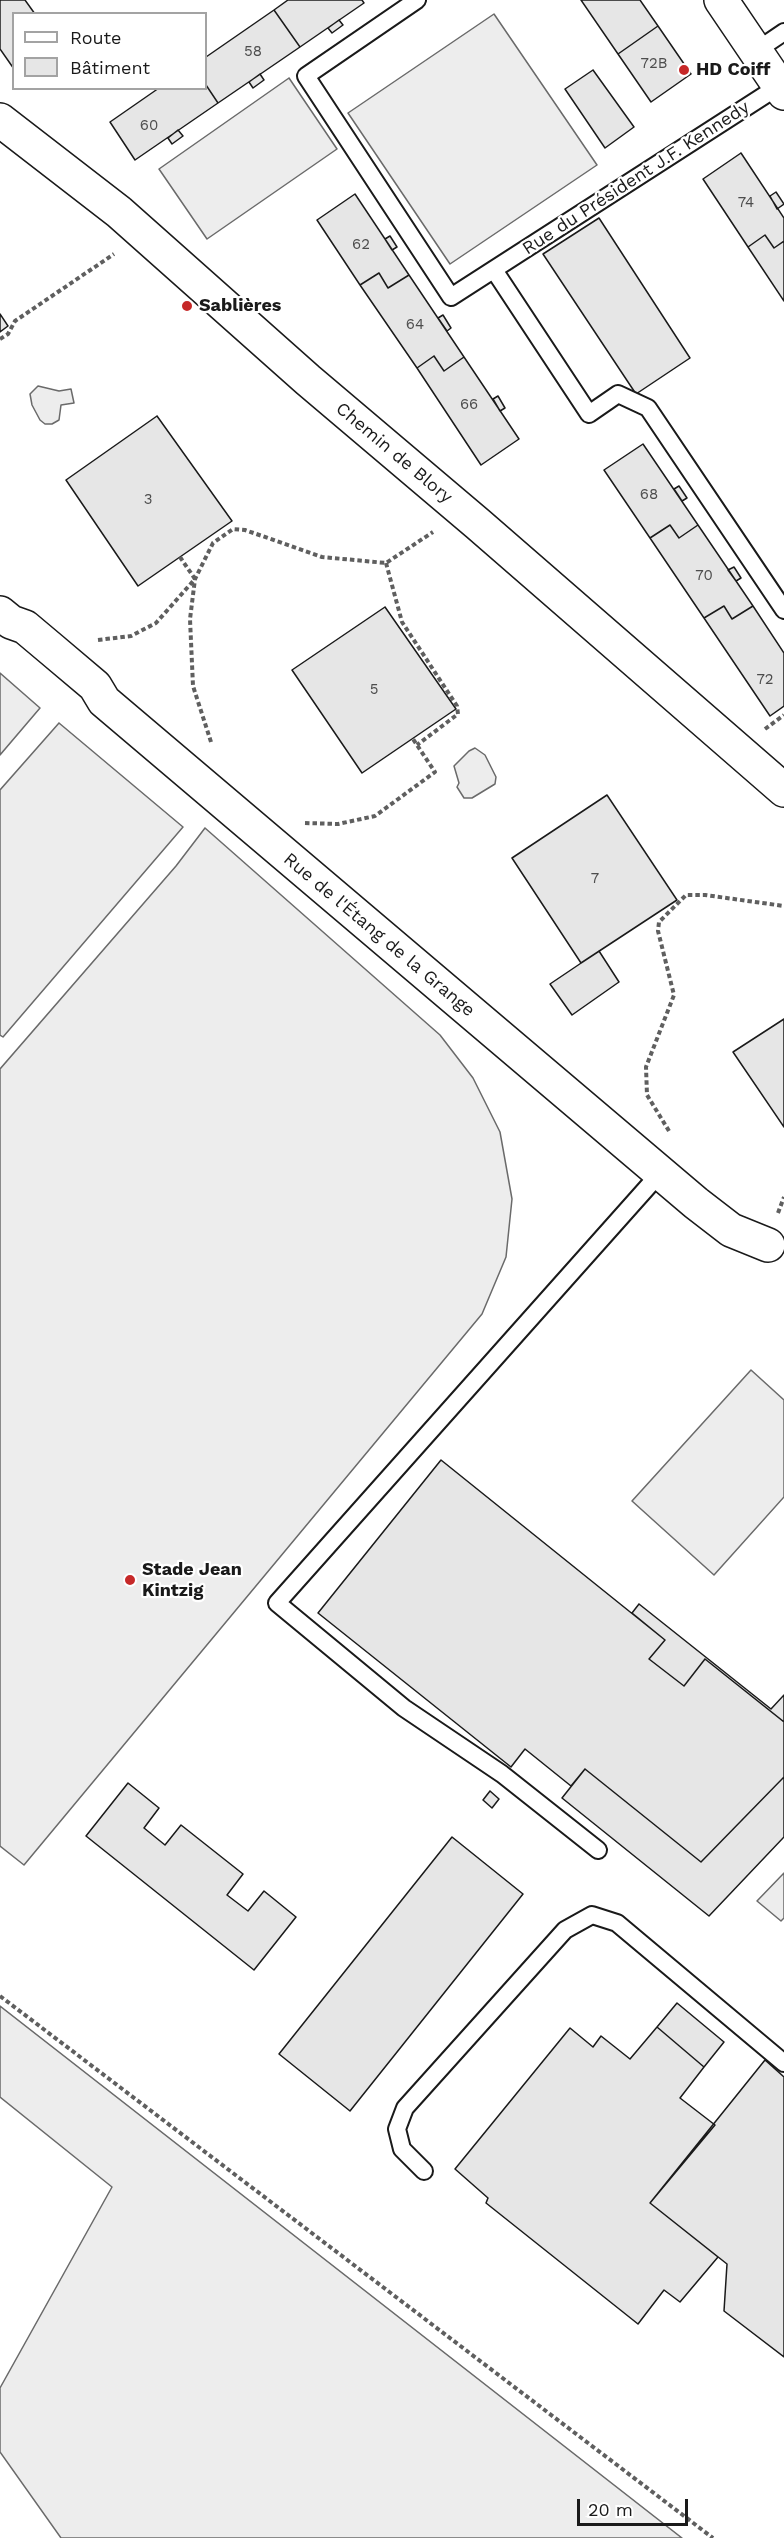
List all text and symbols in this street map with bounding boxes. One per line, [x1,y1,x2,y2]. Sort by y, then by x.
legend [12,12,207,90]
text: Route [70,27,122,48]
house number: 58 [244,43,262,61]
house number: 72B [641,55,667,73]
text: Bâtiment [70,57,150,78]
place label: HD Coiff [696,59,770,81]
marker: HD Coiff [677,63,691,77]
street label: Rue du Président J.F. Kennedy [519,96,753,260]
house number: 60 [140,117,158,135]
house number: 74 [738,194,754,212]
house number: 62 [352,236,370,254]
place label: Sablières [199,295,281,317]
marker: Sablières [180,299,194,313]
house number: 64 [406,316,424,334]
house number: 66 [460,396,478,414]
street label: Chemin de Blory [331,398,457,508]
house number: 68 [640,486,658,504]
house number: 3 [144,491,152,509]
house number: 70 [695,567,713,585]
house number: 72 [756,671,774,689]
house number: 5 [370,681,378,699]
street label: Rue de l'Étang de la Grange [279,849,479,1021]
house number: 7 [591,870,599,888]
place label: Stade Jean Kintzig [142,1559,242,1602]
marker: Stade Jean Kintzig [123,1573,137,1587]
scale bar [580,2487,691,2525]
text: 20 m [588,2499,633,2520]

